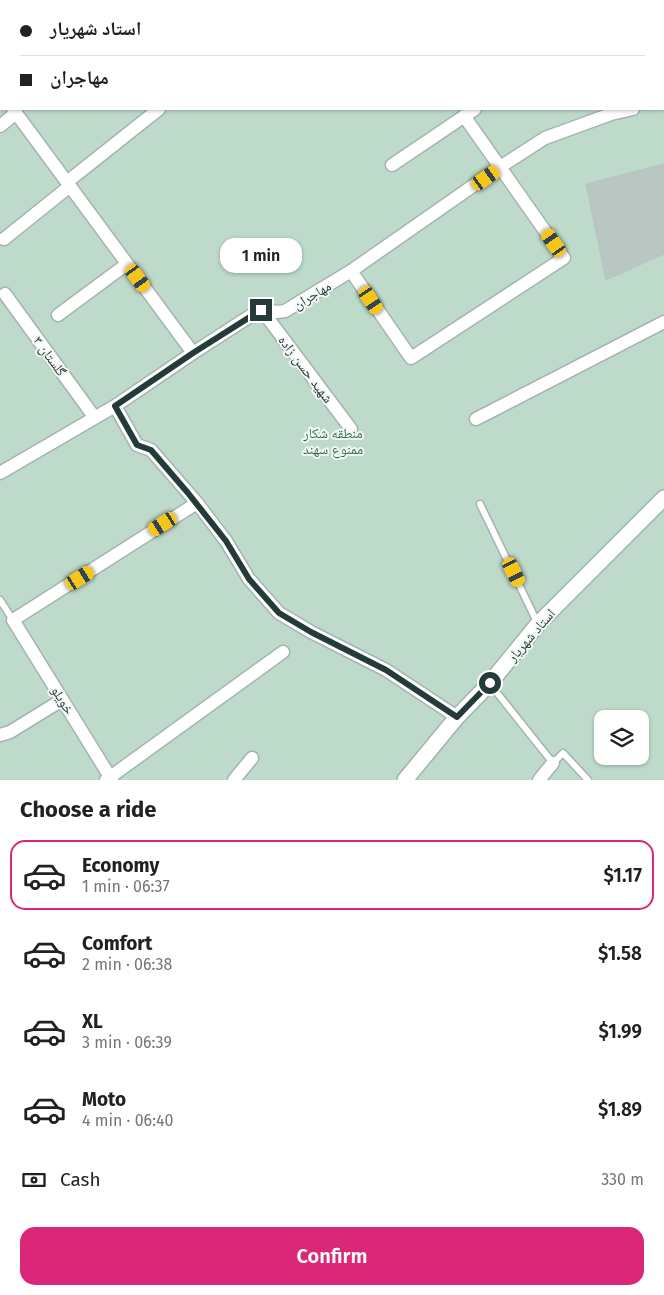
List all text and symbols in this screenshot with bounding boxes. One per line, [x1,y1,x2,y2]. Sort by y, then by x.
text: استاد شهریار [50,17,141,40]
text: مهاجران [50,66,109,89]
car [469,163,502,193]
car [539,226,568,260]
callout: 1 min [220,238,302,272]
text: 1 min [242,246,280,265]
car [123,261,152,295]
street label: مهاجران [290,277,334,313]
car [356,283,385,317]
route end [250,299,272,321]
street label: شهید حسن زاده [275,332,337,406]
street label: گلستان ۳ [29,333,70,380]
park label: منطقه شکار ممنوع سهند [302,425,363,459]
car [146,510,179,538]
car [500,555,527,589]
car [63,564,96,592]
street label: استاد شهریار [503,605,559,666]
route start [479,672,501,694]
street label: خویلو [47,683,78,718]
map controls [594,710,649,765]
button: layers [594,710,649,765]
text: Choose a ride [20,796,156,823]
icon: car [22,853,67,898]
text: Economy [82,854,159,877]
text: $1.17 [604,864,642,887]
text: 1 min · 06:37 [82,877,170,896]
icon: car [22,931,67,976]
text: Comfort [82,932,152,955]
text: $1.58 [598,942,642,965]
text: 2 min · 06:38 [82,955,172,974]
icon: car [22,1009,67,1054]
text: XL [82,1010,103,1033]
text: $1.99 [599,1020,642,1043]
text: 3 min · 06:39 [82,1033,172,1052]
icon: car [22,1087,67,1132]
text: Moto [82,1088,126,1111]
text: $1.89 [598,1098,642,1121]
text: 4 min · 06:40 [82,1111,173,1130]
icon: cash [20,1166,48,1194]
text: Cash [60,1168,101,1191]
text: 330 m [601,1170,644,1189]
button: Confirm [20,1227,644,1285]

